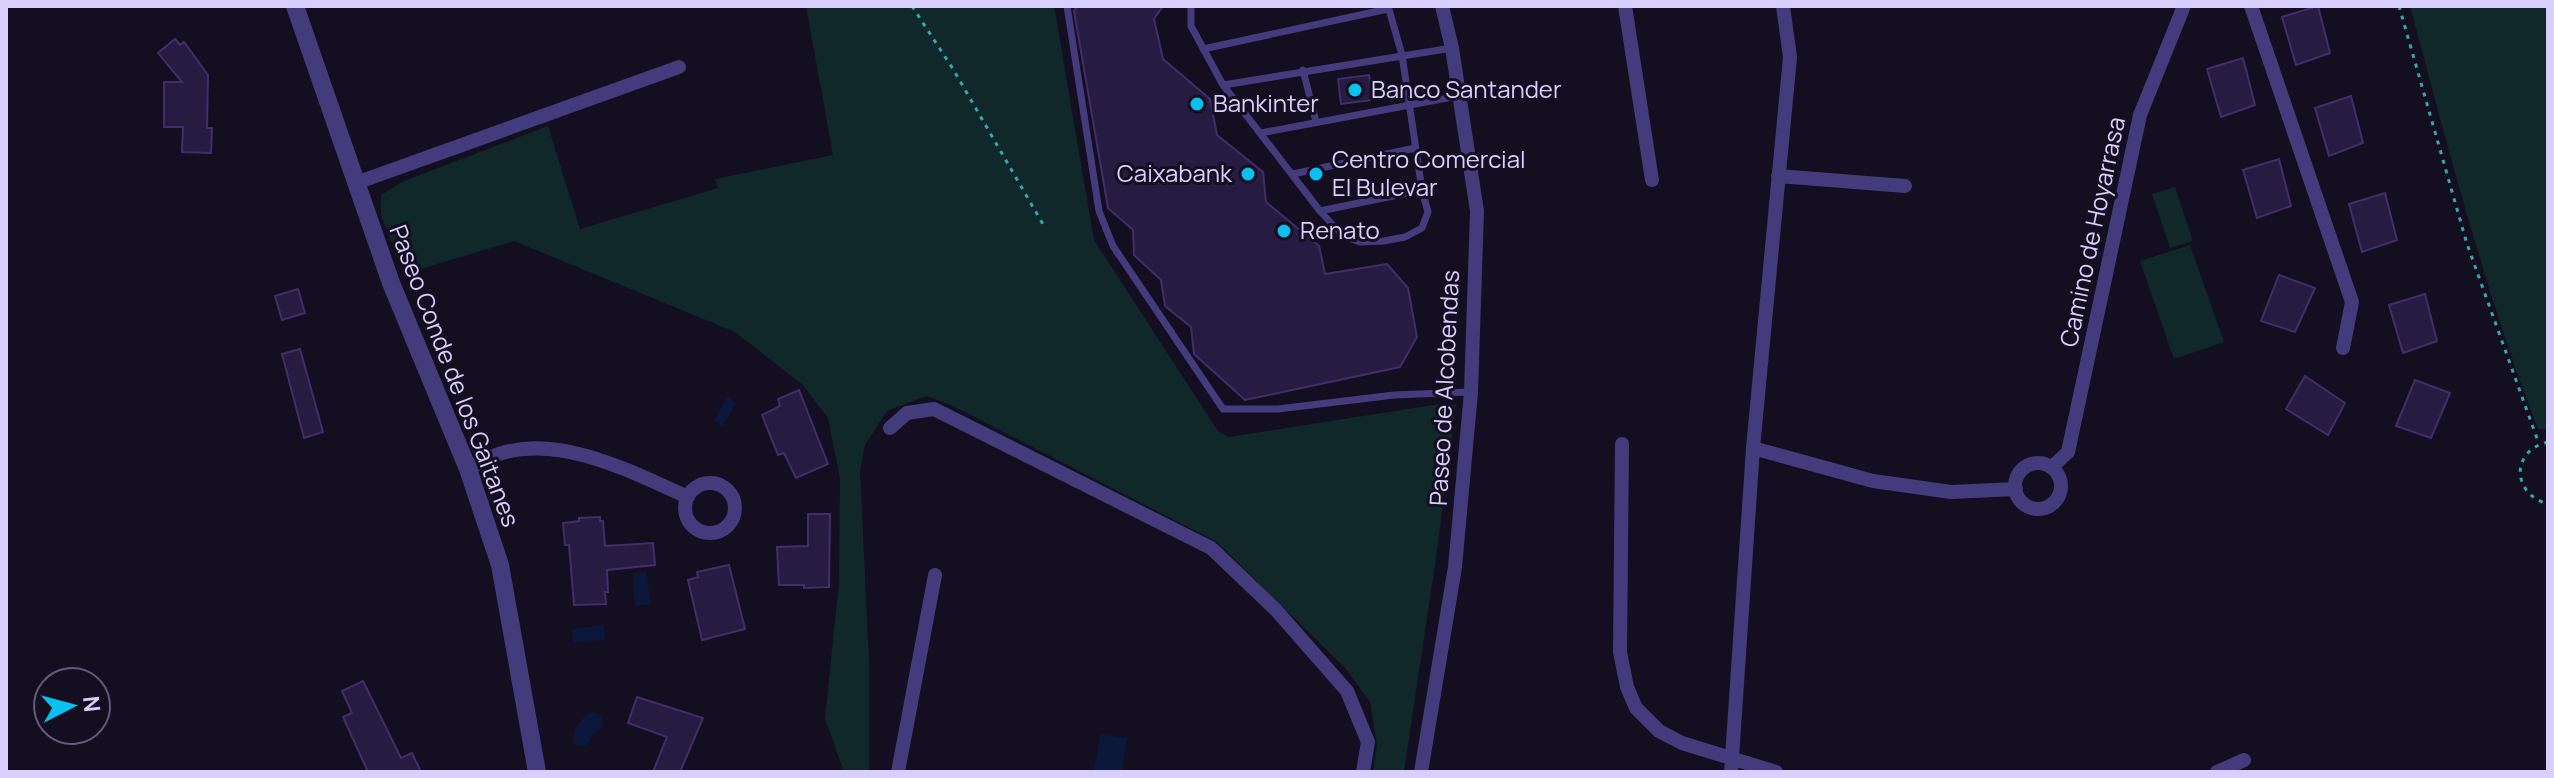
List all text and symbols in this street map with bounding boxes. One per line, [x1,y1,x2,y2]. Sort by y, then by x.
place label: Banco Santander [1371,72,1562,105]
marker: Banco Santander [1346,81,1364,99]
place label: Bankinter [1213,86,1319,119]
marker: Bankinter [1188,95,1206,113]
street label: Camino de Hoyarrasa [2051,114,2132,350]
place label: Centro Comercial El Bulevar [1332,142,1526,203]
place label: Caixabank [1117,156,1233,189]
marker: Caixabank [1239,165,1257,183]
marker: Centro Comercial El Bulevar [1307,165,1325,183]
place label: Renato [1300,213,1380,246]
street label: Paseo Conde de los Gaitanes [382,220,528,531]
marker: Renato [1275,222,1293,240]
street label: Paseo de Alcobendas [1421,269,1466,507]
north arrow [32,666,112,746]
text: N [76,694,108,713]

